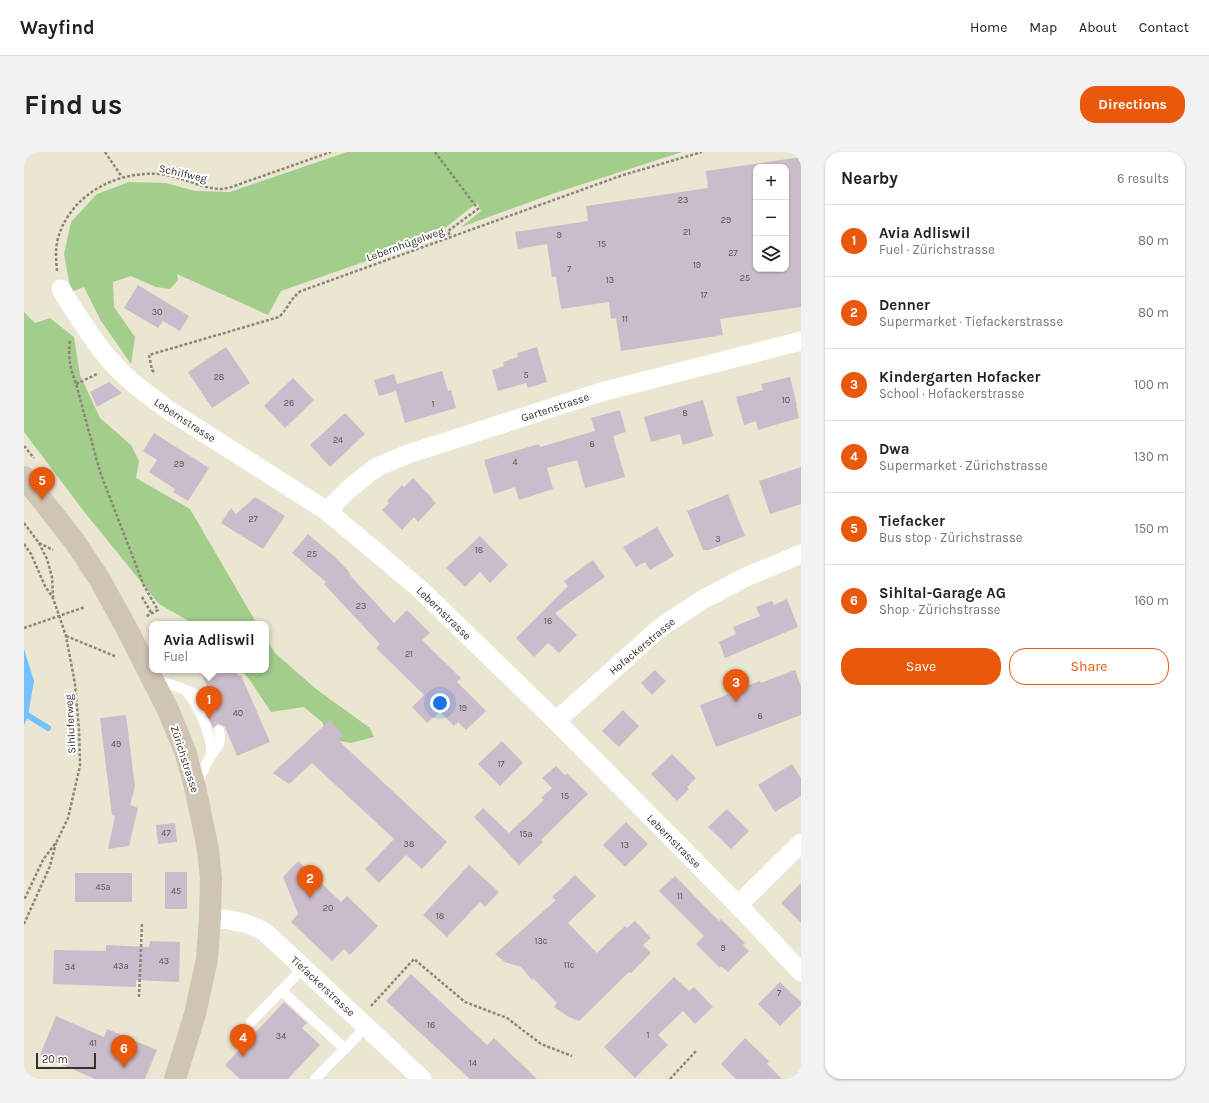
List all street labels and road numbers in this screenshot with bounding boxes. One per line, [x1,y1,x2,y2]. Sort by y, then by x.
street label: Schilfweg [158,162,209,185]
street label: Lebernhügelweg [365,224,446,265]
street label: Gartenstrasse [520,390,591,425]
street label: Lebernstrasse [152,396,218,445]
street label: Lebernstrasse [414,584,474,643]
street label: Hofackerstrasse [607,615,678,678]
street label: Sihluferweg [62,693,79,754]
street label: Zürichstrasse [168,724,202,795]
street label: Lebernstrasse [644,812,703,871]
street label: Tiefackerstrasse [288,953,358,1020]

